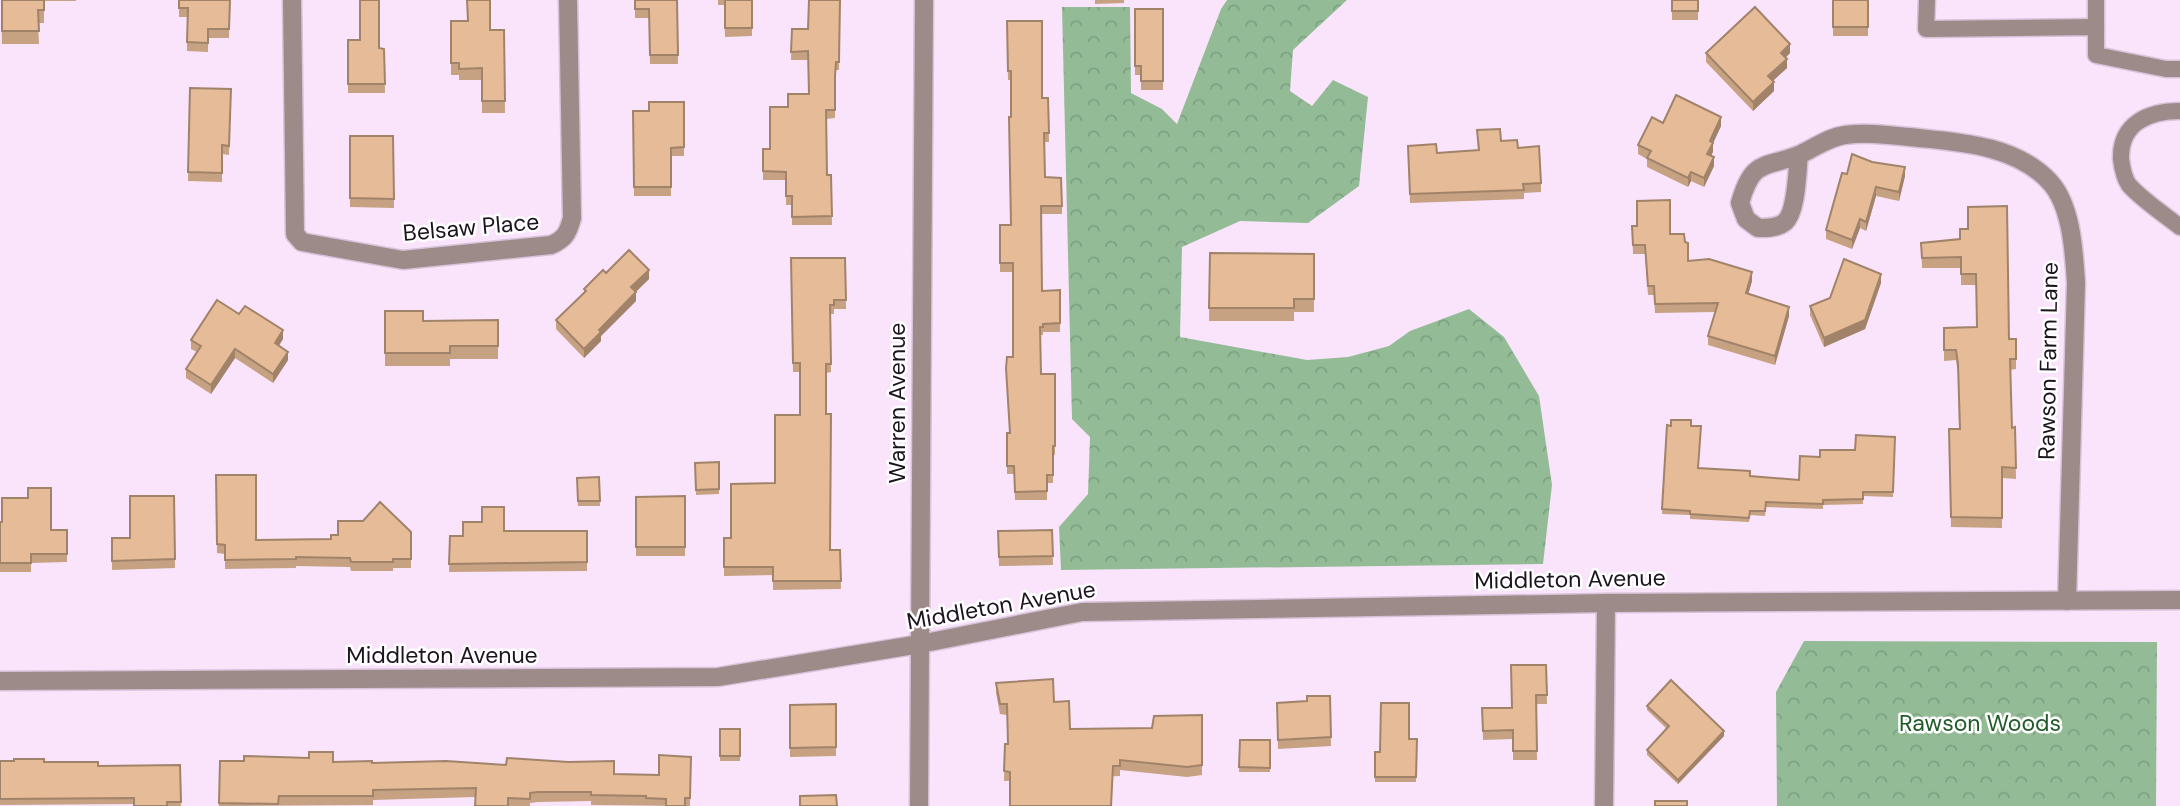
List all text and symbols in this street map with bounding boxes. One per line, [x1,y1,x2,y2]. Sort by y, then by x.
street label: Belsaw Place [402,206,540,248]
street label: Rawson Farm Lane [2031,262,2065,460]
street label: Warren Avenue [882,323,912,483]
street label: Middleton Avenue [1474,562,1666,596]
street label: Middleton Avenue [904,574,1098,636]
street label: Middleton Avenue [346,640,538,670]
park label: Rawson Woods [1899,708,2061,738]

